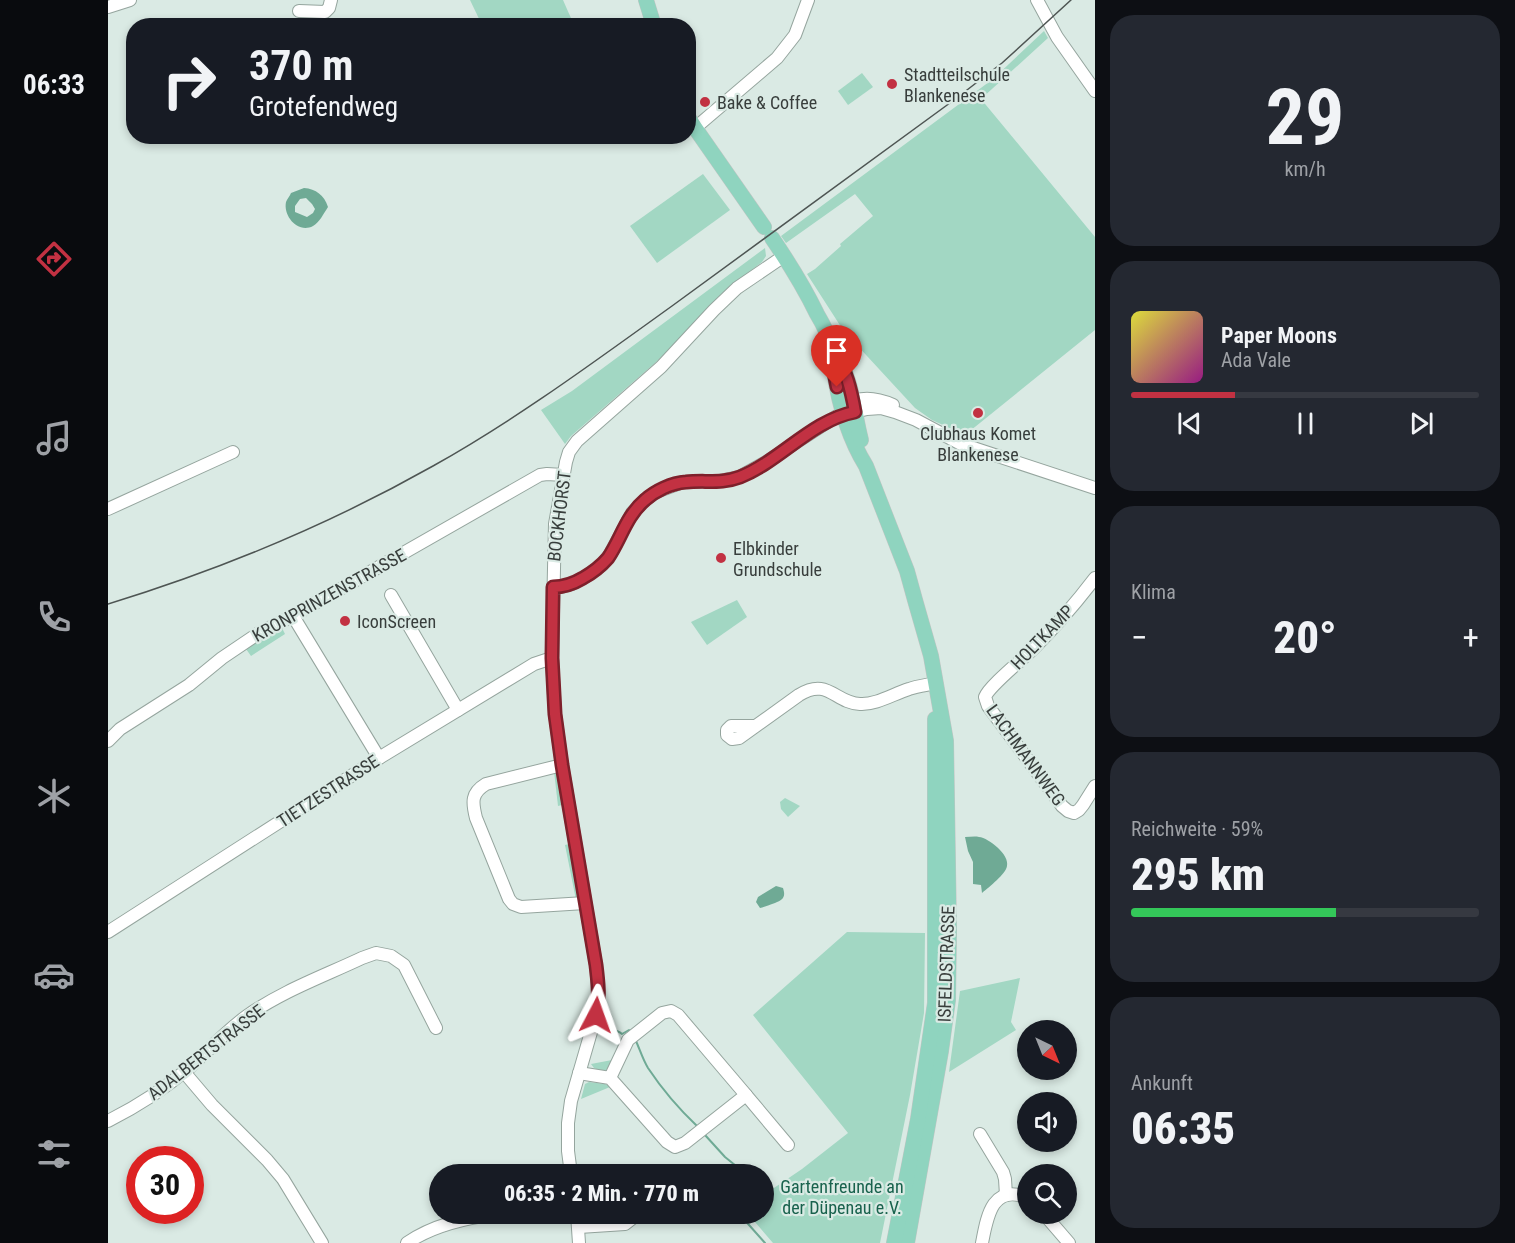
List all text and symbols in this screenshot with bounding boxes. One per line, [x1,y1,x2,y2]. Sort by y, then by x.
text: 370 m [249,41,354,90]
icon: right [150,42,228,120]
place label: Stadtteilschule Blankenese [904,64,1010,106]
text: 06:33 [23,69,85,101]
text: 29 [1266,72,1344,163]
marker: Stadtteilschule Blankenese [885,77,899,91]
text: Grotefendweg [249,91,398,123]
place label: Bake & Coffee [717,92,817,113]
marker: Bake & Coffee [698,95,712,109]
text: km/h [1284,157,1326,181]
icon: directions [33,238,75,280]
text: Paper Moons [1221,323,1337,348]
pin [811,325,862,387]
icon: arrive [820,334,853,367]
text: Ada Vale [1221,348,1291,372]
marker: Clubhaus Komet Blankenese [971,406,985,420]
icon: previous [1173,407,1206,440]
icon: pause [1289,407,1322,440]
icon: next [1405,407,1438,440]
icon: music [33,417,75,459]
place label: Clubhaus Komet Blankenese [920,423,1036,465]
street label: BOCKHORST [543,470,575,562]
place label: Elbkinder Grundschule [733,538,822,580]
street label: KRONPRINZENSTRASSE [249,544,409,646]
marker: Elbkinder Grundschule [714,551,728,565]
text: Klima [1131,580,1176,604]
icon: phone [33,596,75,638]
street label: HOLTKAMP [1006,600,1078,674]
place label: IconScreen [357,611,436,632]
text: 20° [1273,611,1337,664]
marker: IconScreen [338,614,352,628]
text: − [1131,618,1148,657]
text: + [1463,618,1479,657]
street label: LACHMANNWEG [982,700,1070,810]
street label: TIETZESTRASSE [273,750,383,832]
icon: climate [33,775,75,817]
text: Reichweite · 59% [1131,817,1263,841]
text: 295 km [1131,848,1265,901]
street label: ISFELDSTRASSE [933,905,959,1023]
icon: car [33,954,75,996]
position arrow [564,983,628,1047]
street label: ADALBERTSTRASSE [143,1000,269,1104]
north arrow [1017,1020,1077,1080]
map controls [1017,1020,1077,1224]
text: Ankunft [1131,1071,1193,1095]
button: sound [1017,1092,1077,1152]
text: 06:35 [1131,1102,1235,1155]
icon: filters [33,1133,75,1175]
speed limit sign: 30 [126,1146,204,1224]
button: search [1017,1164,1077,1224]
park label: Gartenfreunde an der Düpenau e.V. [780,1176,904,1218]
text: 06:35 · 2 Min. · 770 m [504,1181,699,1206]

